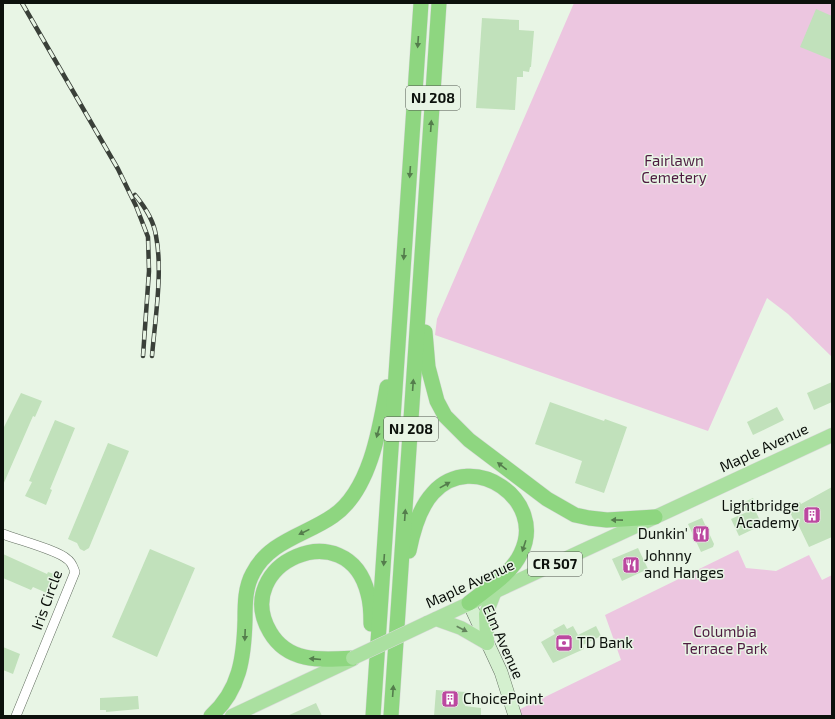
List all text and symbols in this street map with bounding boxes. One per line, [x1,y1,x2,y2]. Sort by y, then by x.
one-way arrow [415,36,422,48]
road number: NJ 208 [406,86,460,110]
one-way arrow [427,120,434,132]
park label: Fairlawn Cemetery [641,151,707,186]
one-way arrow [406,166,413,178]
one-way arrow [400,248,407,260]
one-way arrow [410,379,417,391]
road number: NJ 208 [384,417,438,441]
street label: Maple Avenue [716,419,811,476]
one-way arrow [375,427,381,439]
one-way arrow [497,462,508,470]
one-way arrow [439,481,450,488]
place label: Lightbridge Academy [722,496,799,531]
building icon: Lightbridge Academy [802,505,822,525]
one-way arrow [401,508,408,521]
one-way arrow [610,517,623,523]
place label: Dunkin' [638,524,688,542]
restaurant icon: Dunkin' [691,524,711,544]
one-way arrow [298,529,310,535]
one-way arrow [521,540,527,552]
place label: Johnny and Hanges [644,546,724,581]
road number: CR 507 [528,552,582,576]
one-way arrow [380,554,387,566]
street label: Maple Avenue [422,555,517,612]
restaurant icon: Johnny and Hanges [621,555,641,575]
street label: Iris Circle [27,567,65,632]
street label: Elm Avenue [480,602,528,681]
park label: Columbia Terrace Park [683,622,768,657]
one-way arrow [457,626,468,632]
one-way arrow [241,629,248,641]
bank icon: TD Bank [554,633,574,653]
place label: TD Bank [577,633,633,651]
one-way arrow [309,656,321,663]
one-way arrow [389,685,396,697]
building icon: ChoicePoint [440,689,460,709]
place label: ChoicePoint [463,689,543,707]

